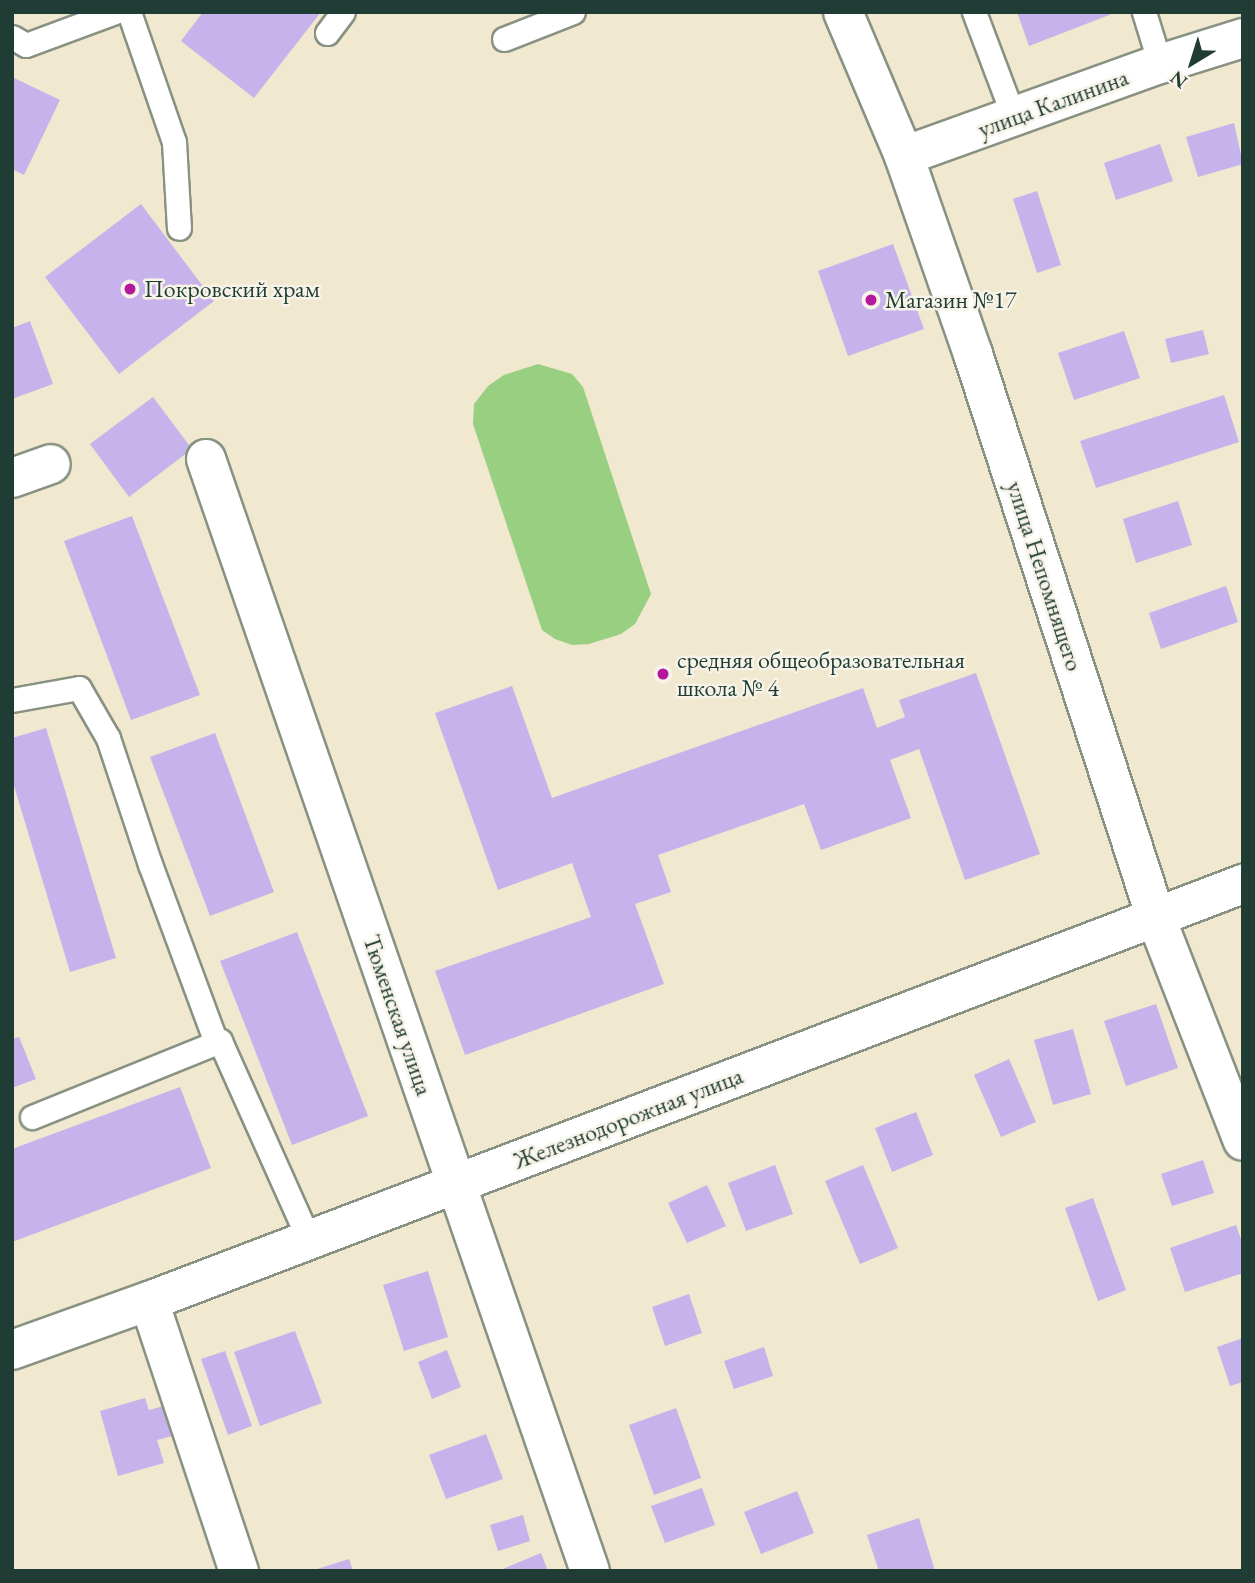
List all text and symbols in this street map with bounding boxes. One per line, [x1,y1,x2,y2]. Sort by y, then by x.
north arrow [1157,28,1227,98]
street label: улица Калинина [974,62,1132,144]
text: N [1165,65,1193,95]
place label: Покровский храм [144,275,320,303]
marker: Покровский храм [122,281,138,297]
place label: Магазин №17 [885,286,1017,314]
marker: Магазин №17 [863,292,879,308]
street label: улица Непомнящего [1001,477,1089,675]
place label: средняя общеобразовательная школа № 4 [677,646,965,702]
marker: средняя общеобразовательная школа № 4 [655,666,671,682]
street label: Тюменская улица [357,931,439,1099]
street label: Железнодорожная улица [509,1061,747,1175]

